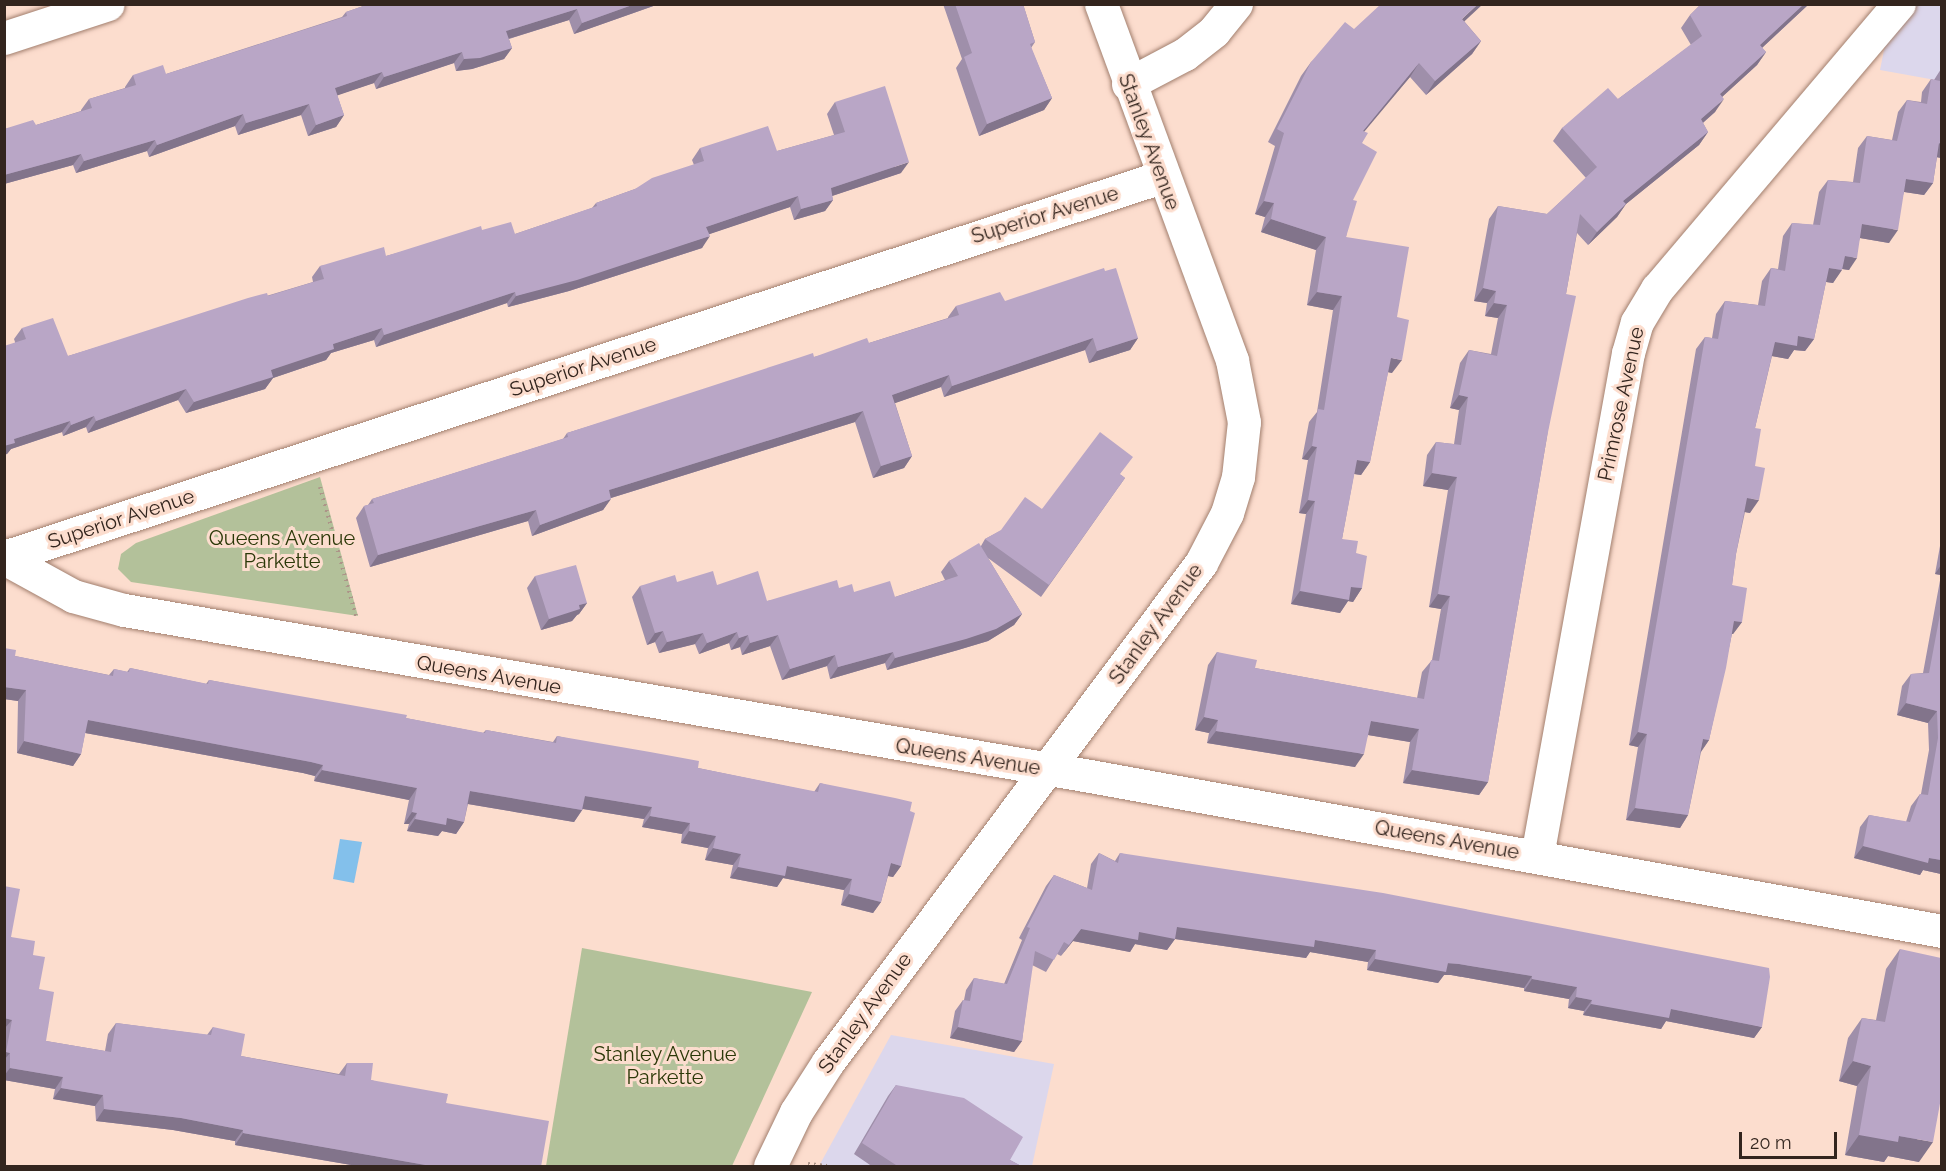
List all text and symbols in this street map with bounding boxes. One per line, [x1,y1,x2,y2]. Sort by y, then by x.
street label: Stanley Avenue [1113,70,1185,214]
street label: Superior Avenue [968,181,1122,249]
street label: Primrose Avenue [1593,324,1649,484]
street label: Superior Avenue [506,332,660,402]
street label: Superior Avenue [44,484,198,554]
park label: Queens Avenue Parkette [209,526,355,573]
street label: Stanley Avenue [1104,559,1208,689]
street label: Queens Avenue [415,650,563,700]
street label: Queens Avenue [894,734,1042,780]
street label: Queens Avenue [1373,815,1521,865]
street label: Stanley Avenue [813,948,917,1078]
park label: Stanley Avenue Parkette [593,1043,737,1090]
scale bar [1742,1120,1840,1158]
text: 20 m [1750,1132,1792,1153]

